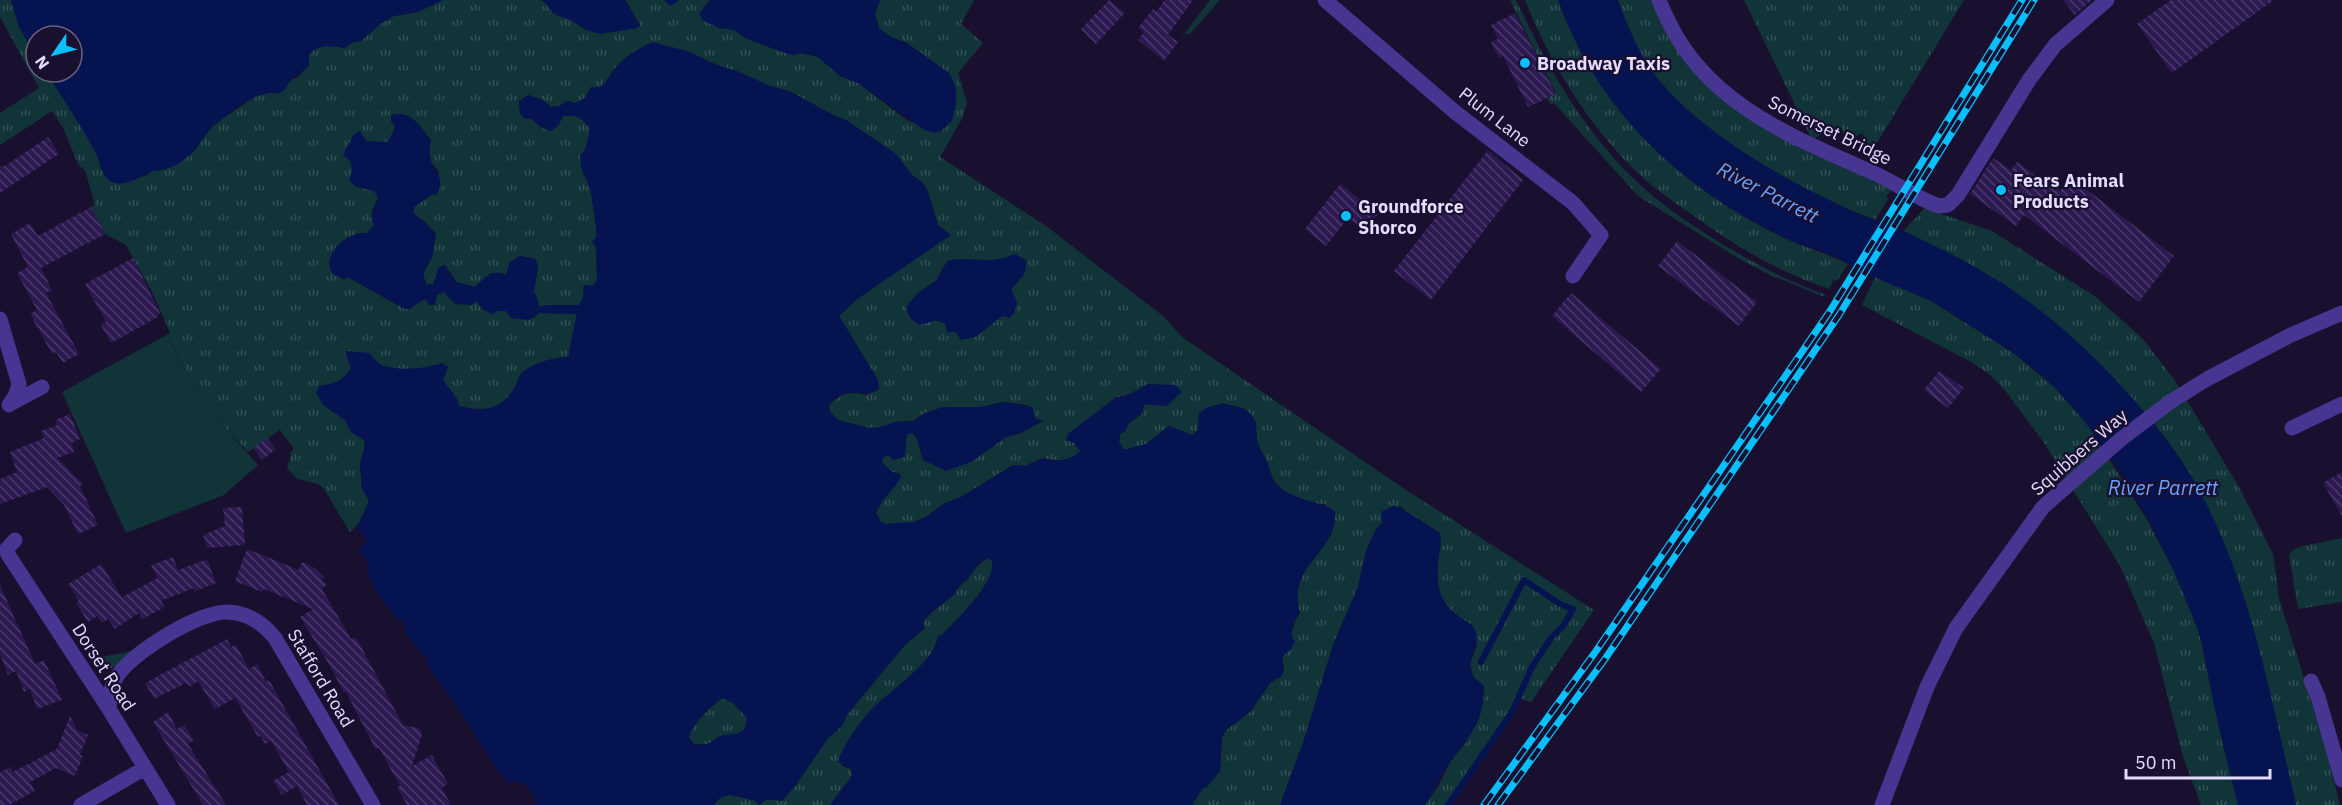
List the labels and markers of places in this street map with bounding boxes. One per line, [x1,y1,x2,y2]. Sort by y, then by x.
place label: Broadway Taxis [1537,52,1670,75]
marker: Broadway Taxis [1518,56,1532,70]
place label: Fears Animal Products [2013,169,2124,213]
marker: Fears Animal Products [1994,183,2008,197]
place label: Groundforce Shorco [1358,195,1464,239]
marker: Groundforce Shorco [1339,209,1353,223]

